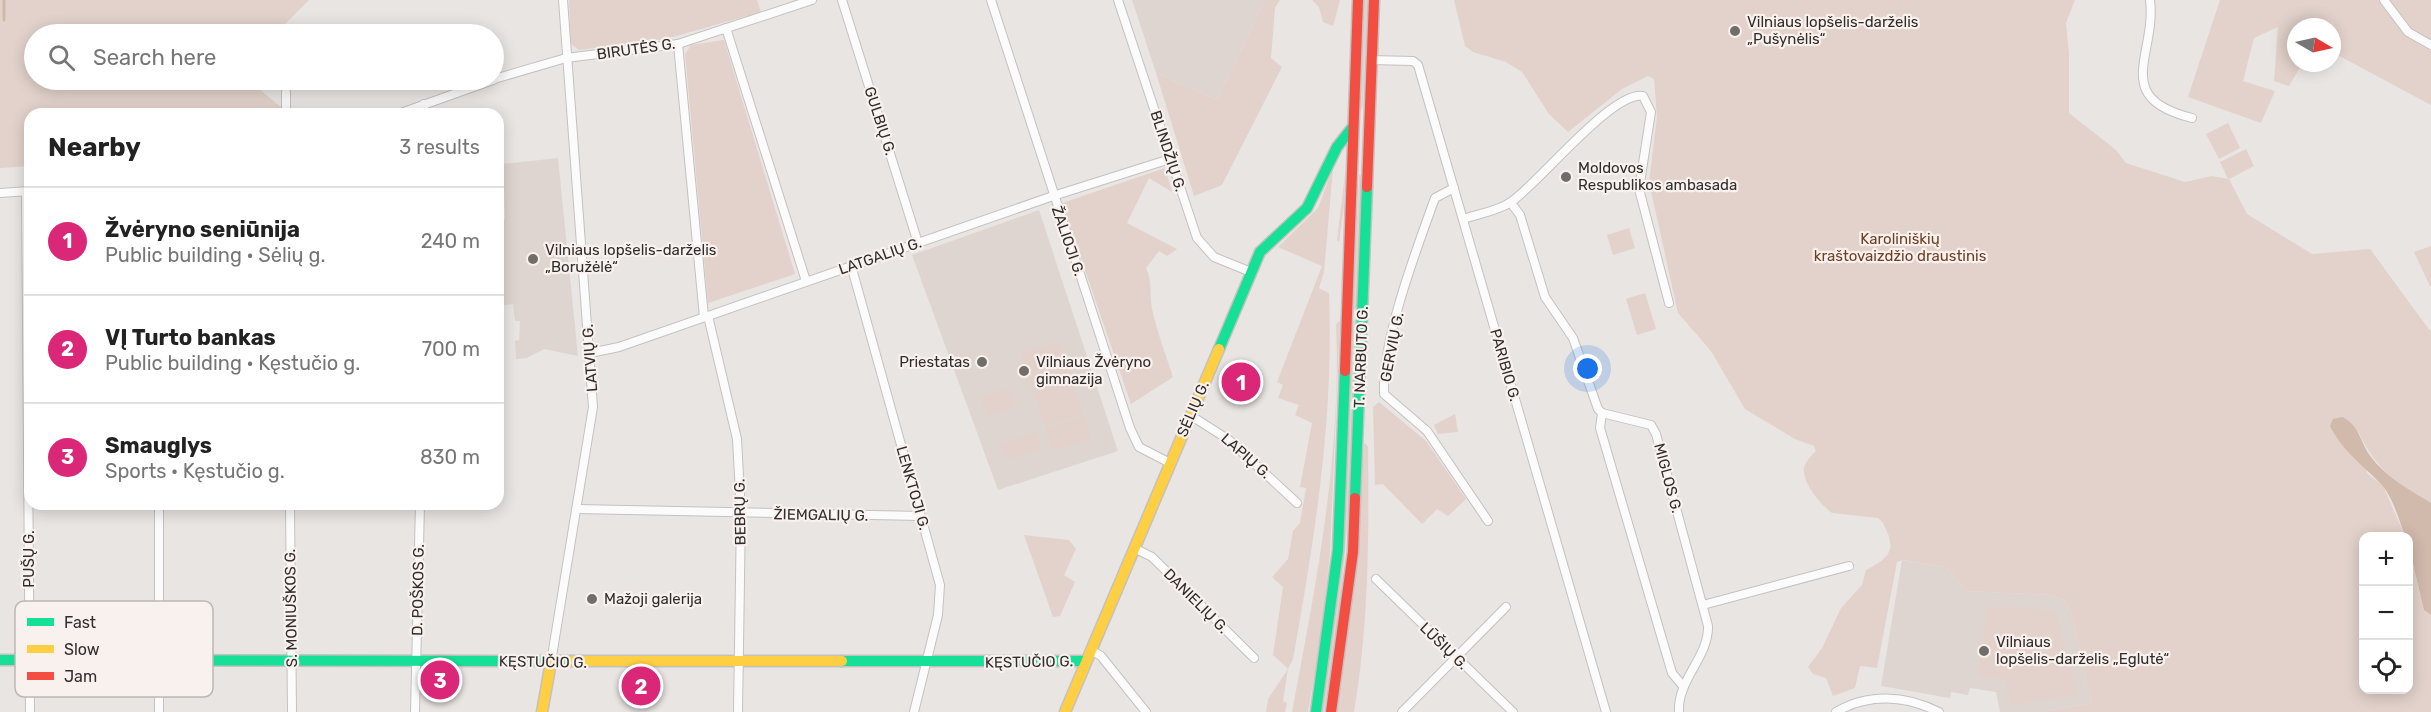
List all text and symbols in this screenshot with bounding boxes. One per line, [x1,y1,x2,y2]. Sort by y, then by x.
place label: Vilniaus lopšelis-darželis „Pušynėlis“ [1747,13,1919,48]
north arrow [2287,18,2341,72]
search box [24,24,504,90]
marker: Vilniaus lopšelis-darželis „Pušynėlis“ [1728,24,1742,38]
street label: BIRUTĖS G. [596,35,676,63]
icon: search [45,41,78,74]
text: Search here [93,44,216,71]
street label: GULBIŲ G. [860,84,900,158]
street label: BLINDŽIŲ G. [1146,108,1190,194]
text: Nearby [48,132,141,163]
text: 3 results [399,135,480,159]
place label: Moldovos Respublikos ambasada [1578,159,1737,194]
marker: Moldovos Respublikos ambasada [1559,170,1573,184]
street label: ŽALIOJI G. [1048,204,1088,278]
text: Žvėryno seniūnija [105,216,300,243]
text: 1 [63,229,72,253]
text: 240 m [421,229,480,253]
park label: Karoliniškių kraštovaizdžio draustinis [1814,230,1987,265]
street label: LATGALIŲ G. [836,233,924,279]
place label: Vilniaus lopšelis-darželis „Boružėlė“ [545,241,717,276]
text: Public building · Sėlių g. [105,243,326,267]
marker: Vilniaus lopšelis-darželis „Boružėlė“ [526,252,540,266]
street label: T. NARBUTO G. [1350,306,1372,408]
street label: GERVIŲ G. [1376,311,1408,383]
street label: LATVIŲ G. [579,323,601,393]
text: VĮ Turto bankas [105,324,276,351]
street label: PARIBIO G. [1486,327,1524,403]
text: 2 [61,337,74,361]
text: 700 m [422,337,480,361]
text: Public building · Kęstučio g. [105,351,360,375]
place label: Priestatas [899,353,970,371]
place label: Vilniaus Žvėryno gimnazija [1036,353,1151,388]
your location [1573,354,1602,383]
marker: Priestatas [975,355,989,369]
pin: 1 [1222,360,1260,404]
marker: Vilniaus Žvėryno gimnazija [1017,364,1031,378]
street label: SĖLIŲ G. [1173,378,1213,440]
street label: LAPIŲ G. [1217,429,1275,483]
text: Smauglys [105,432,212,459]
street label: MIGLOS G. [1650,441,1686,515]
street label: LENKTOJI G. [892,444,934,532]
text: 3 [61,445,74,469]
text: 830 m [420,445,480,469]
text: Sports · Kęstučio g. [105,459,285,483]
street label: BEBRŲ G. [730,478,750,546]
street label: ŽIEMGALIŲ G. [774,505,868,525]
street label: PUŠŲ G. [20,530,38,588]
map controls [2359,532,2413,694]
button: + [2359,532,2413,586]
street label: D. POŠKOS G. [408,544,428,636]
street label: S. MONIUŠKOS G. [281,549,301,667]
street label: DANIELIŲ G. [1160,565,1232,637]
button: − [2359,586,2413,640]
place label: Mažoji galerija [604,590,702,608]
marker: Mažoji galerija [585,592,599,606]
legend [15,601,213,697]
text: Fast [64,613,96,632]
street label: LŪŠIŲ G. [1416,619,1472,673]
place label: Vilniaus lopšelis-darželis „Eglutė“ [1996,633,2169,668]
text: Slow [64,640,100,659]
button: locate [2359,640,2413,694]
marker: Vilniaus lopšelis-darželis „Eglutė“ [1977,644,1991,658]
street label: KĘSTUČIO G. [499,652,587,672]
street label: KĘSTUČIO G. [985,652,1073,672]
pin: 3 [420,658,460,702]
pin: 2 [622,664,660,708]
text: Jam [64,667,97,686]

